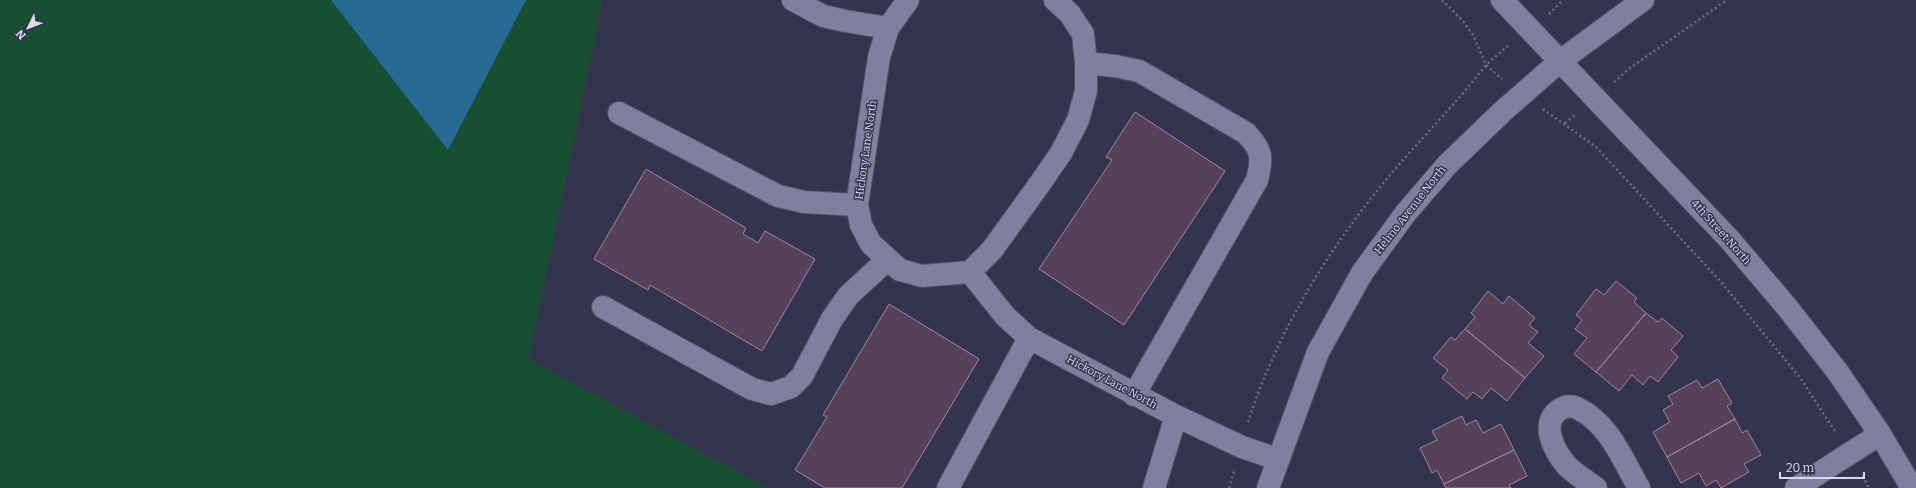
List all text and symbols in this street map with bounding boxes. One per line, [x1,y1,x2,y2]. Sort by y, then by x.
north arrow [8,8,48,48]
text: N [13,27,29,42]
street label: Hickory Lane North [853,99,879,201]
street label: Helmo Avenue North [1372,163,1448,257]
street label: 4th Street North [1688,197,1754,267]
street label: Hickory Lane North [1065,353,1159,411]
scale bar [1780,454,1864,480]
text: 20 m [1786,461,1815,475]

